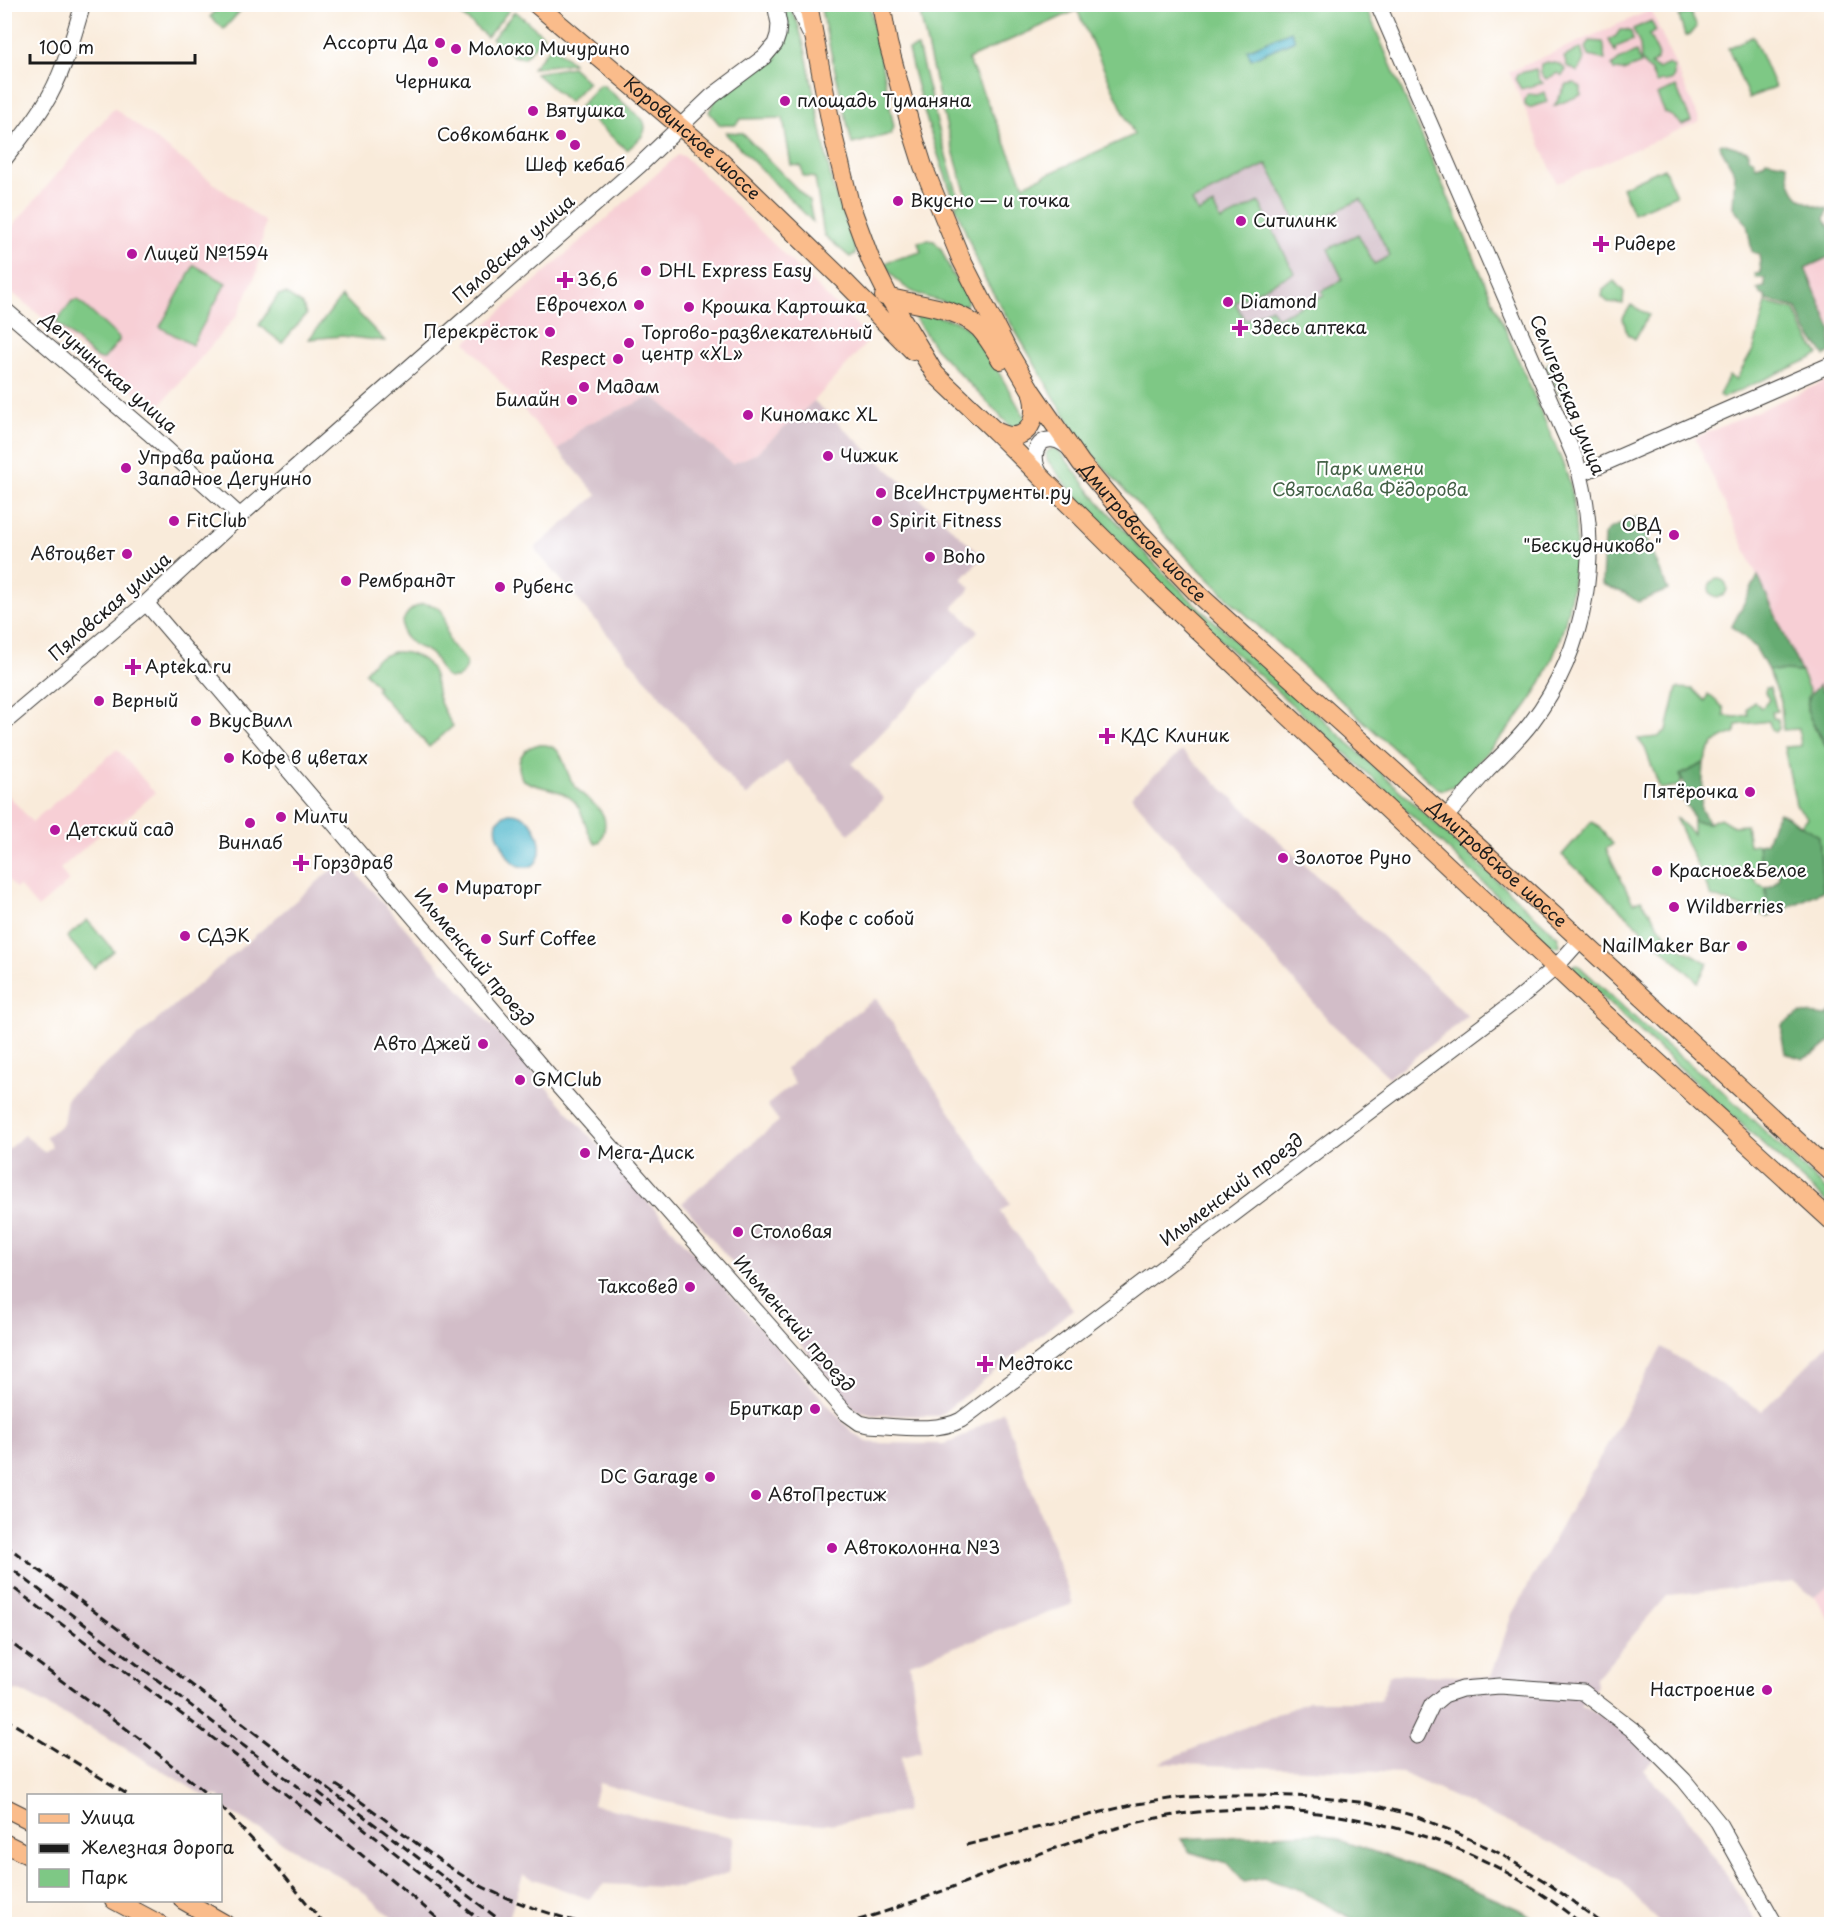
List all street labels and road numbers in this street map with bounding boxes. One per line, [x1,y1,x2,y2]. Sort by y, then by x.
street label: Коровинское шоссе [618,69,768,206]
street label: Пяловская улица [446,187,580,309]
street label: Дегунинская улица [35,304,185,439]
street label: Селигерская улица [1524,310,1613,479]
street label: Дмитровское шоссе [1073,455,1214,607]
street label: Пяловская улица [42,545,176,667]
street label: Дмитровское шоссе [1422,792,1574,933]
street label: Ильменский проезд [409,882,541,1032]
street label: Ильменский проезд [1154,1126,1309,1252]
street label: Ильменский проезд [728,1249,862,1397]

